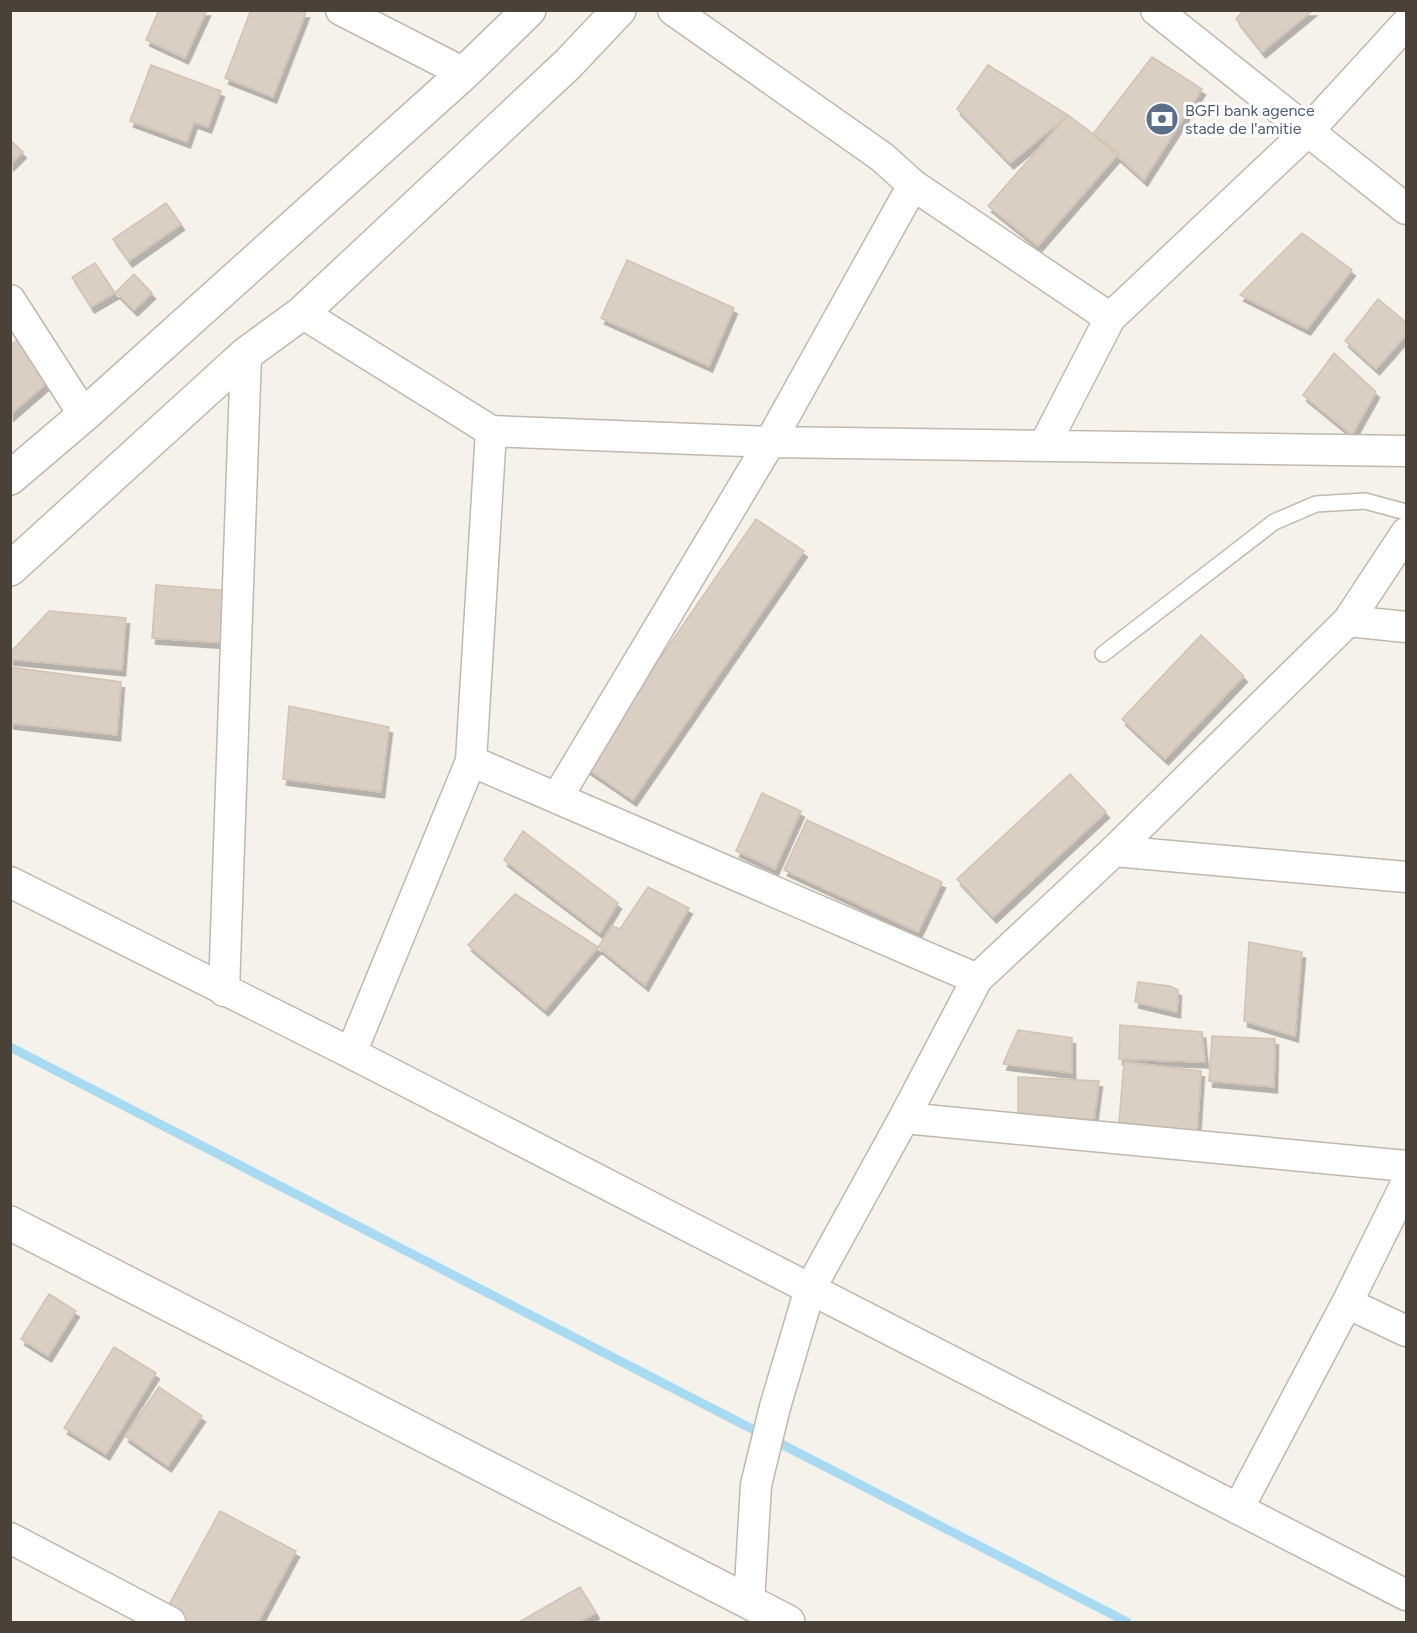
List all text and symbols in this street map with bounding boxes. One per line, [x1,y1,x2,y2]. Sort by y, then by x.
bank icon: BGFI bank agence stade de l'amitie [1144,101,1180,137]
place label: BGFI bank agence stade de l'amitie [1185,101,1315,138]

